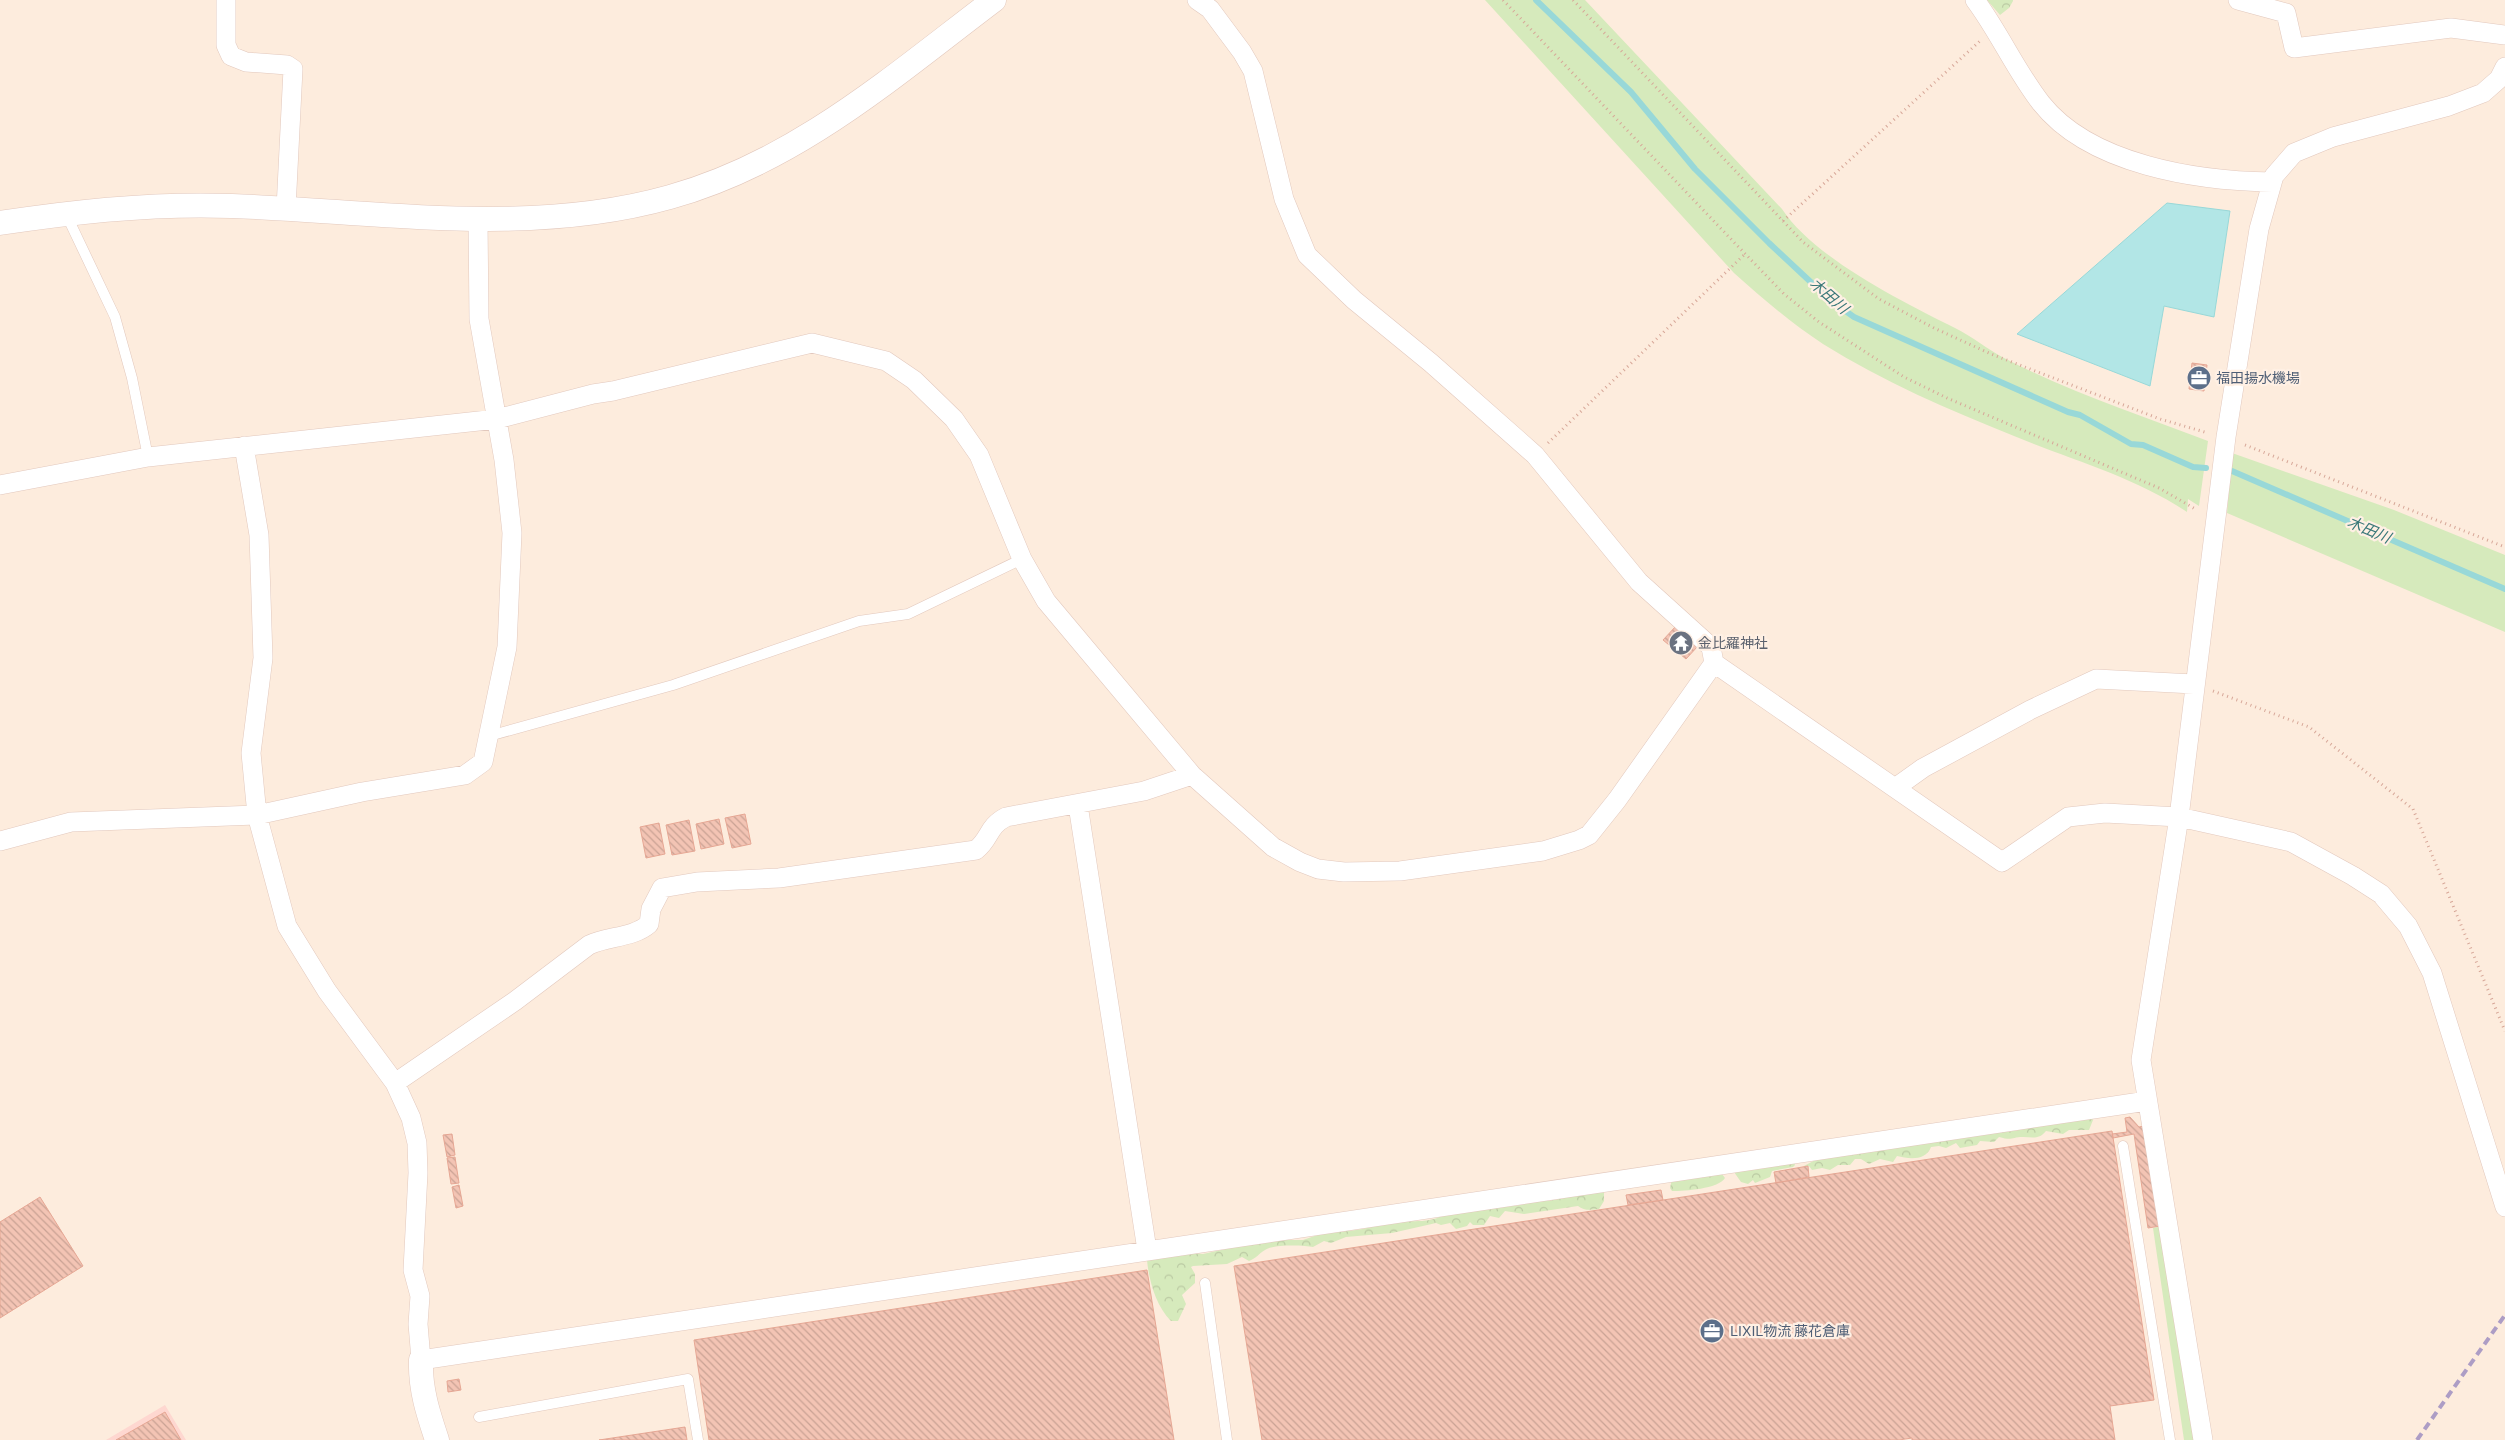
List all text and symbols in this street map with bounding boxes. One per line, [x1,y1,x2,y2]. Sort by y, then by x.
water label: 木田川 [1807,274,1854,318]
office icon: 福田揚水機場 [2186,365,2212,391]
place label: 福田揚水機場 [2216,369,2300,386]
water label: 木田川 [2345,512,2395,547]
temple icon: 金比羅神社 [1668,630,1694,656]
place label: 金比羅神社 [1698,634,1768,651]
office icon: LIXIL物流 藤花倉庫 [1699,1318,1725,1344]
place label: LIXIL物流 藤花倉庫 [1730,1322,1850,1339]

